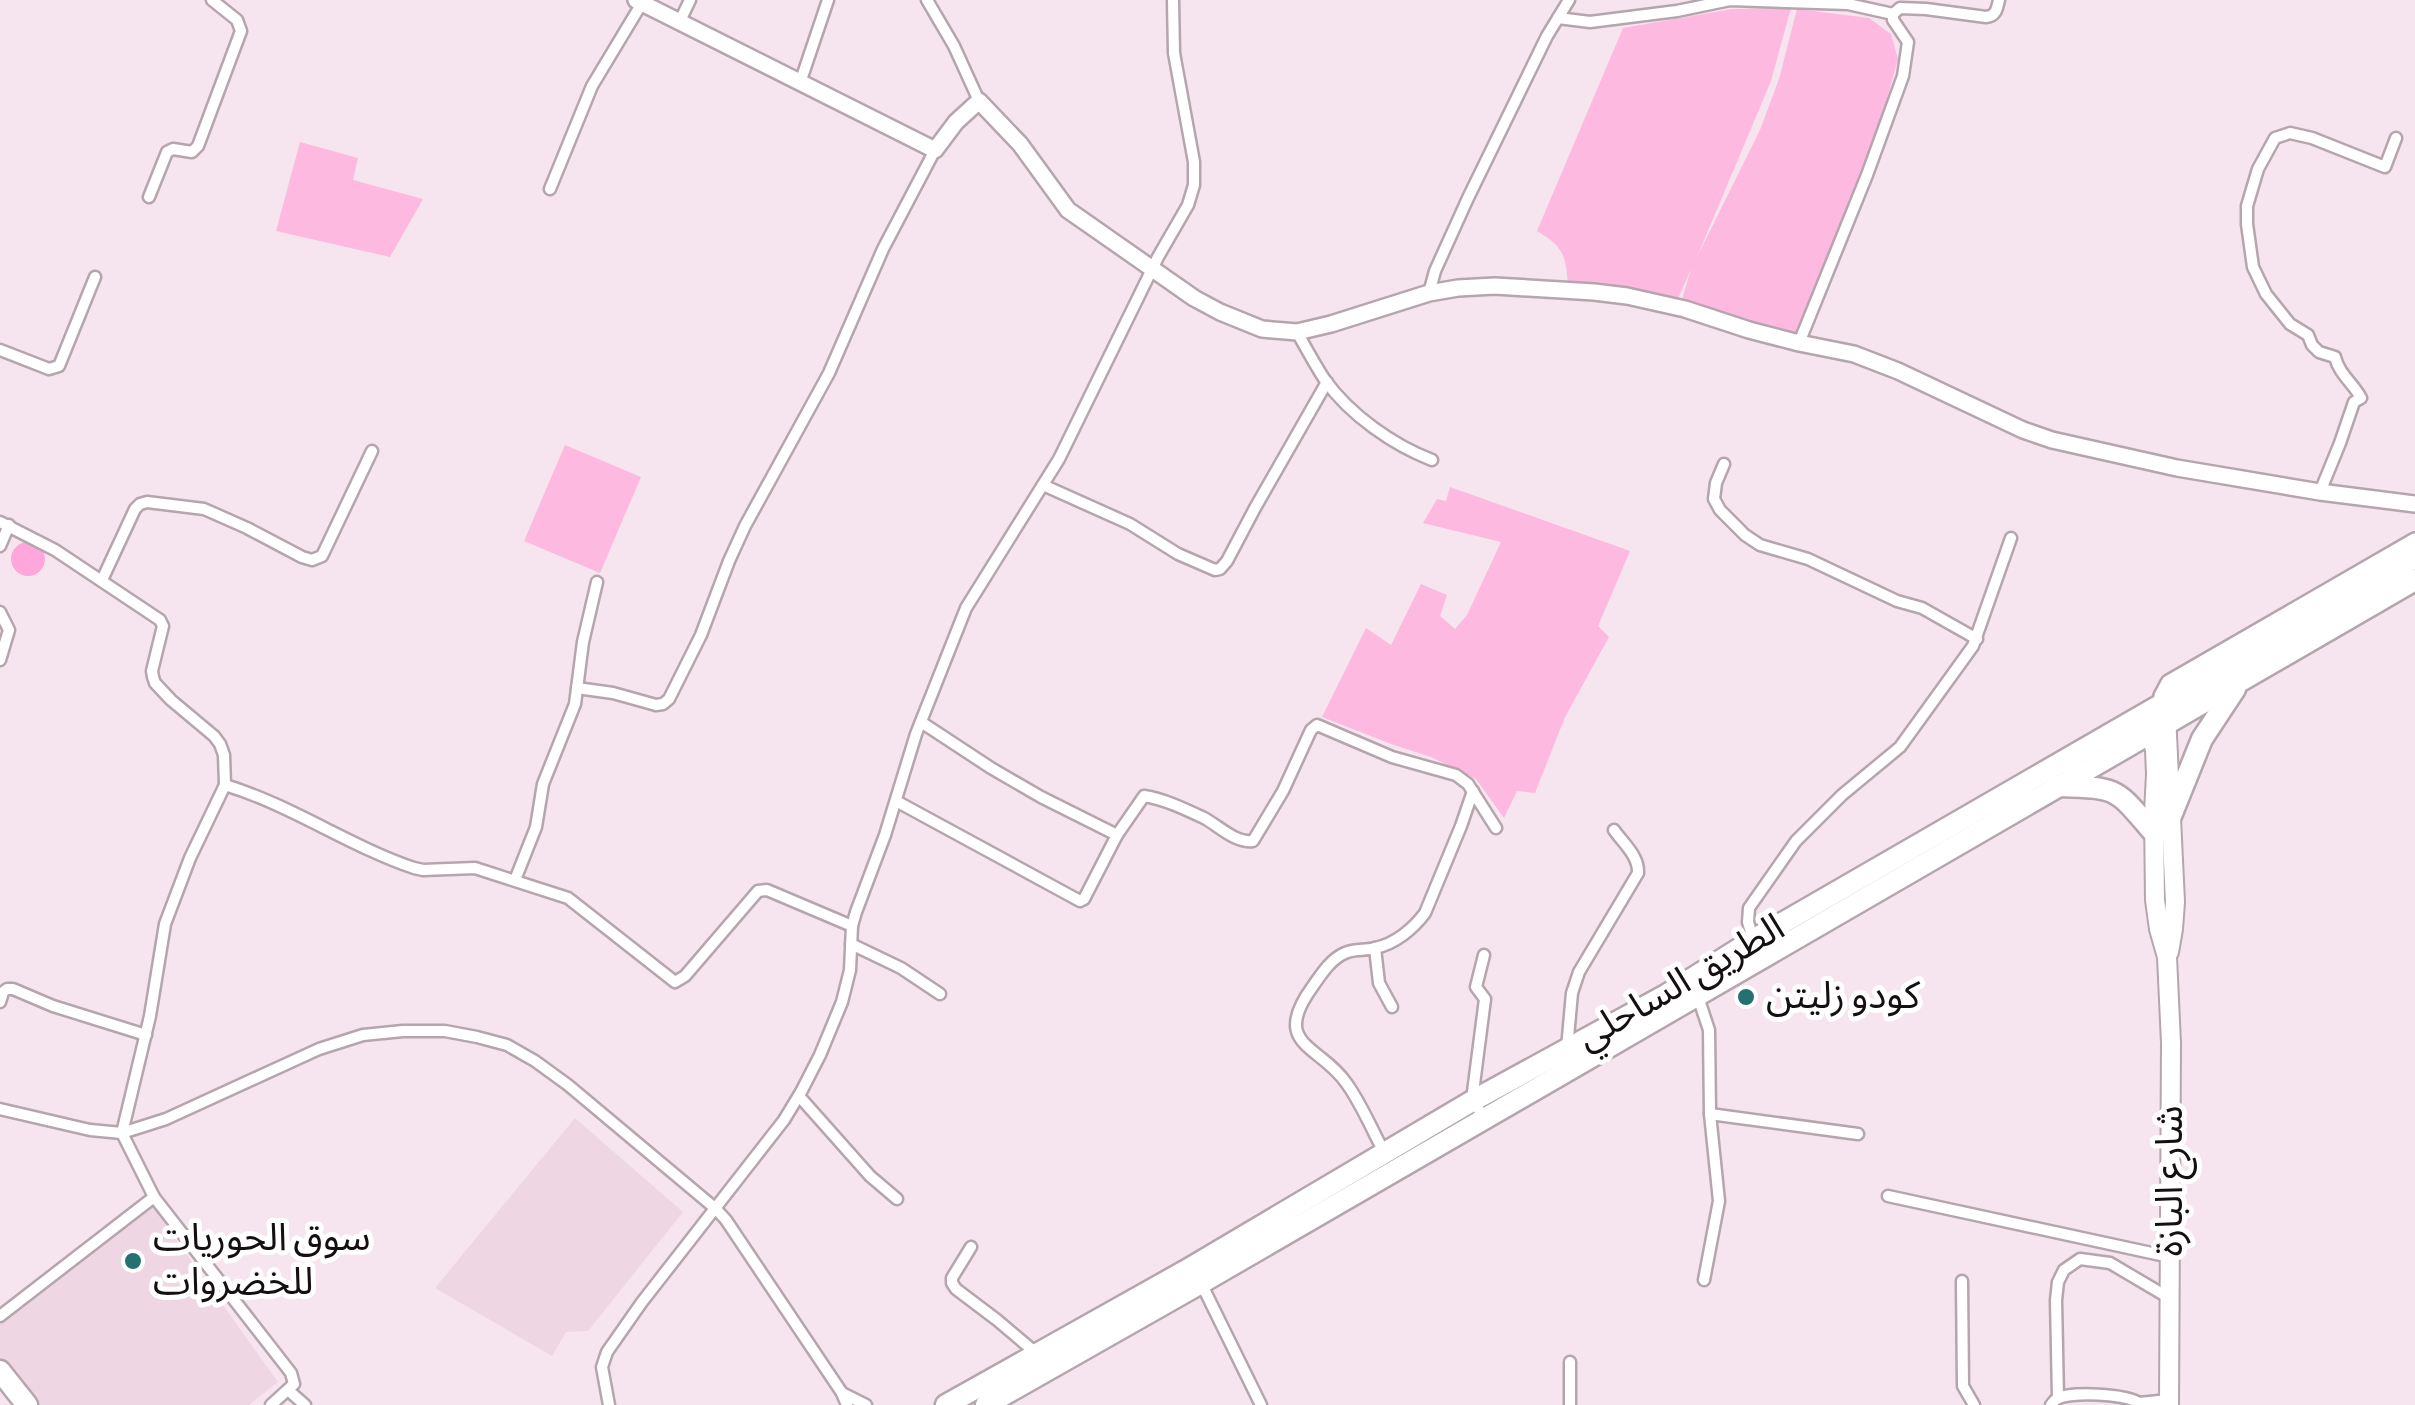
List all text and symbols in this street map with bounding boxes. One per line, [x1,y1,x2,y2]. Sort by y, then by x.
street label: الطريق الساحلي [1571,908,1795,1064]
place label: كودو زليتن [1766,978,1921,1017]
marker: كودو زليتن [1735,986,1757,1008]
street label: شارع البازة [2152,1105,2197,1257]
place label: سوق الحوريات للخضروات [153,1220,370,1303]
marker: سوق الحوريات للخضروات [122,1250,144,1272]

